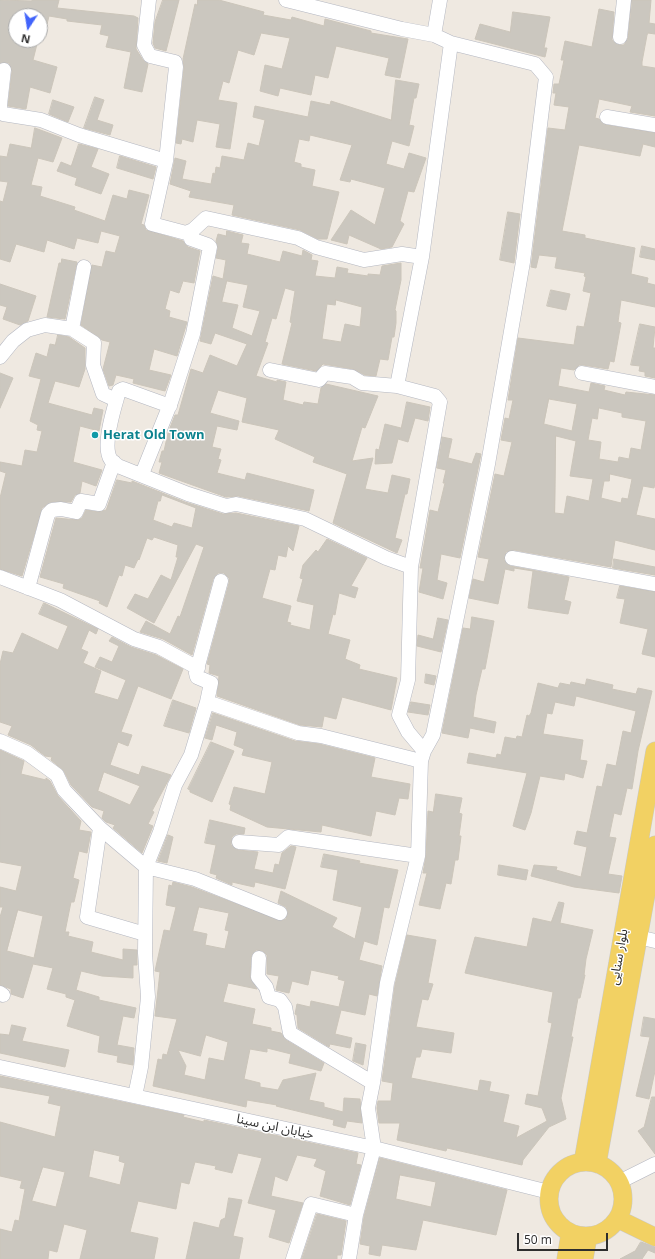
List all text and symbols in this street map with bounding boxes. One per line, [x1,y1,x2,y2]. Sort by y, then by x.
north arrow [8,8,48,48]
text: N [20,31,32,48]
place label: Herat Old Town [103,427,205,443]
marker: Herat Old Town [90,430,100,440]
street label: بلوار سنایی [606,928,632,986]
street label: خیابان ابن سینا [235,1111,315,1143]
scale bar [519,1225,610,1251]
text: 50 m [524,1231,552,1248]

